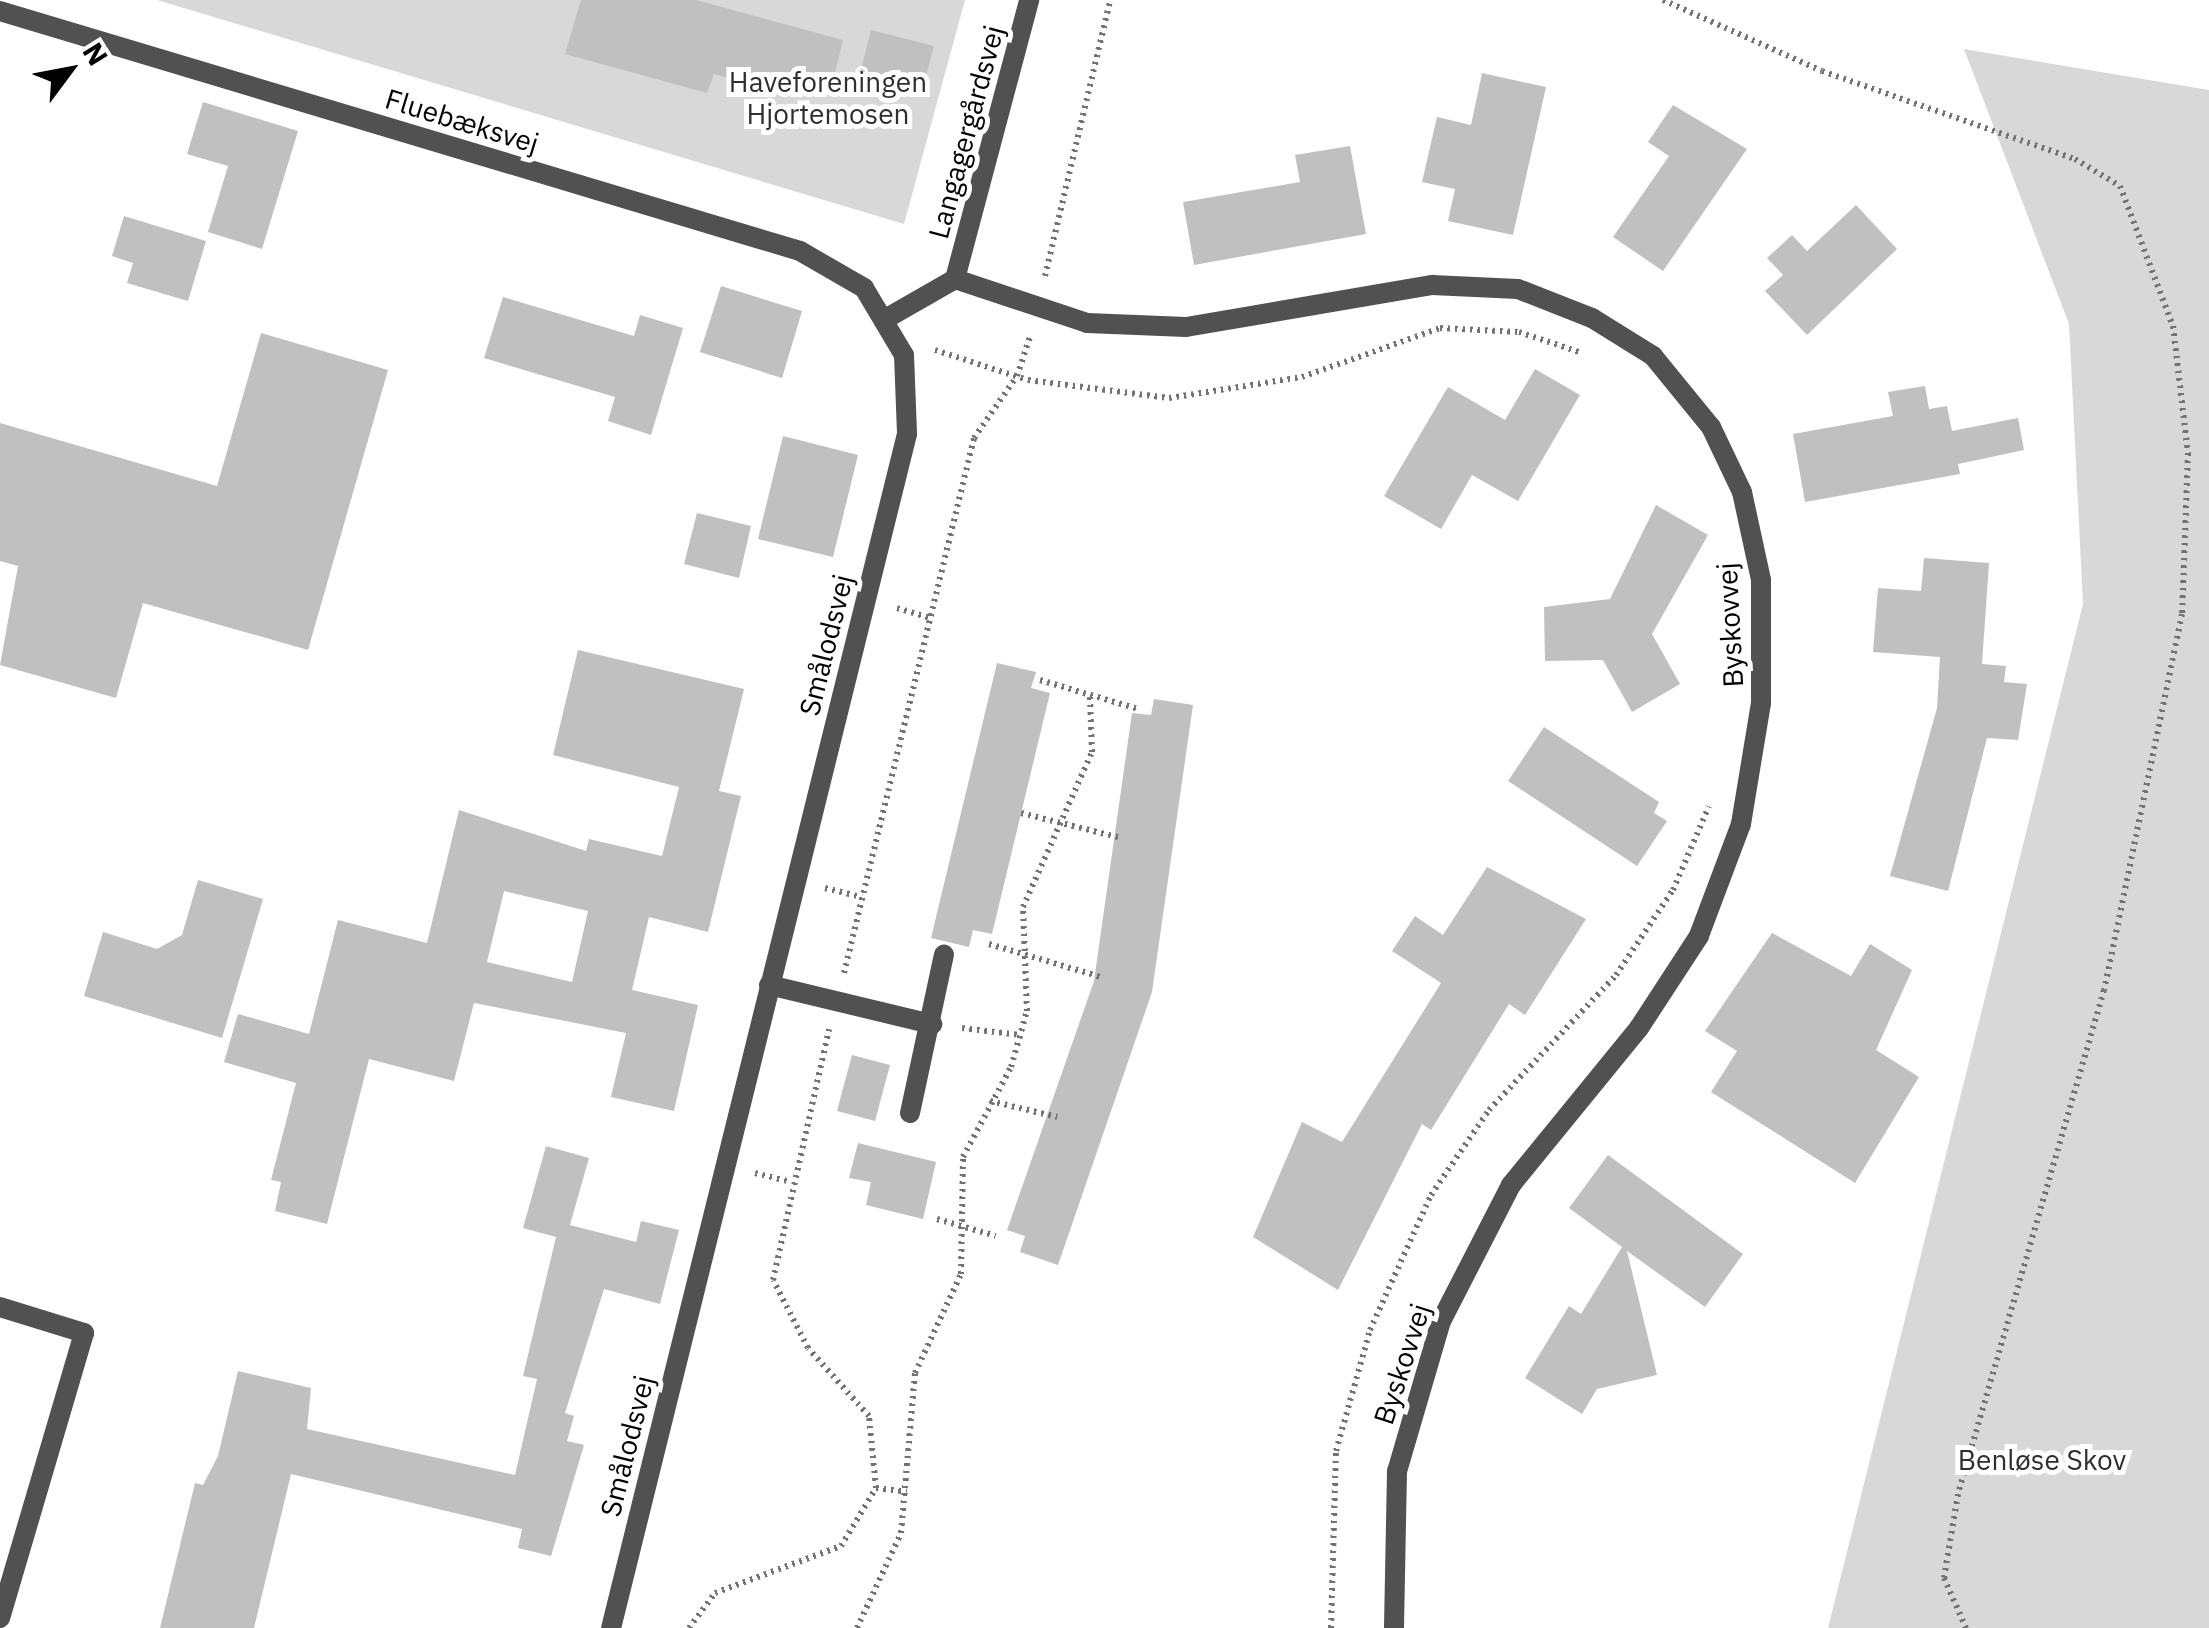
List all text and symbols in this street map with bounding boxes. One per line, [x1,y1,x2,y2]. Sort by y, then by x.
north arrow [20,20,120,120]
street label: Langagergårdsvej [921,22,1011,242]
text: N [75,35,117,72]
park label: Haveforeningen Hjortemosen [729,65,927,131]
street label: Fluebæksvej [381,82,543,160]
street label: Byskovvej [1710,562,1750,688]
street label: Smålodsvej [792,571,860,719]
street label: Byskovvej [1367,1299,1437,1429]
street label: Smålodsvej [593,1372,661,1520]
park label: Benløse Skov [1958,1443,2126,1477]

